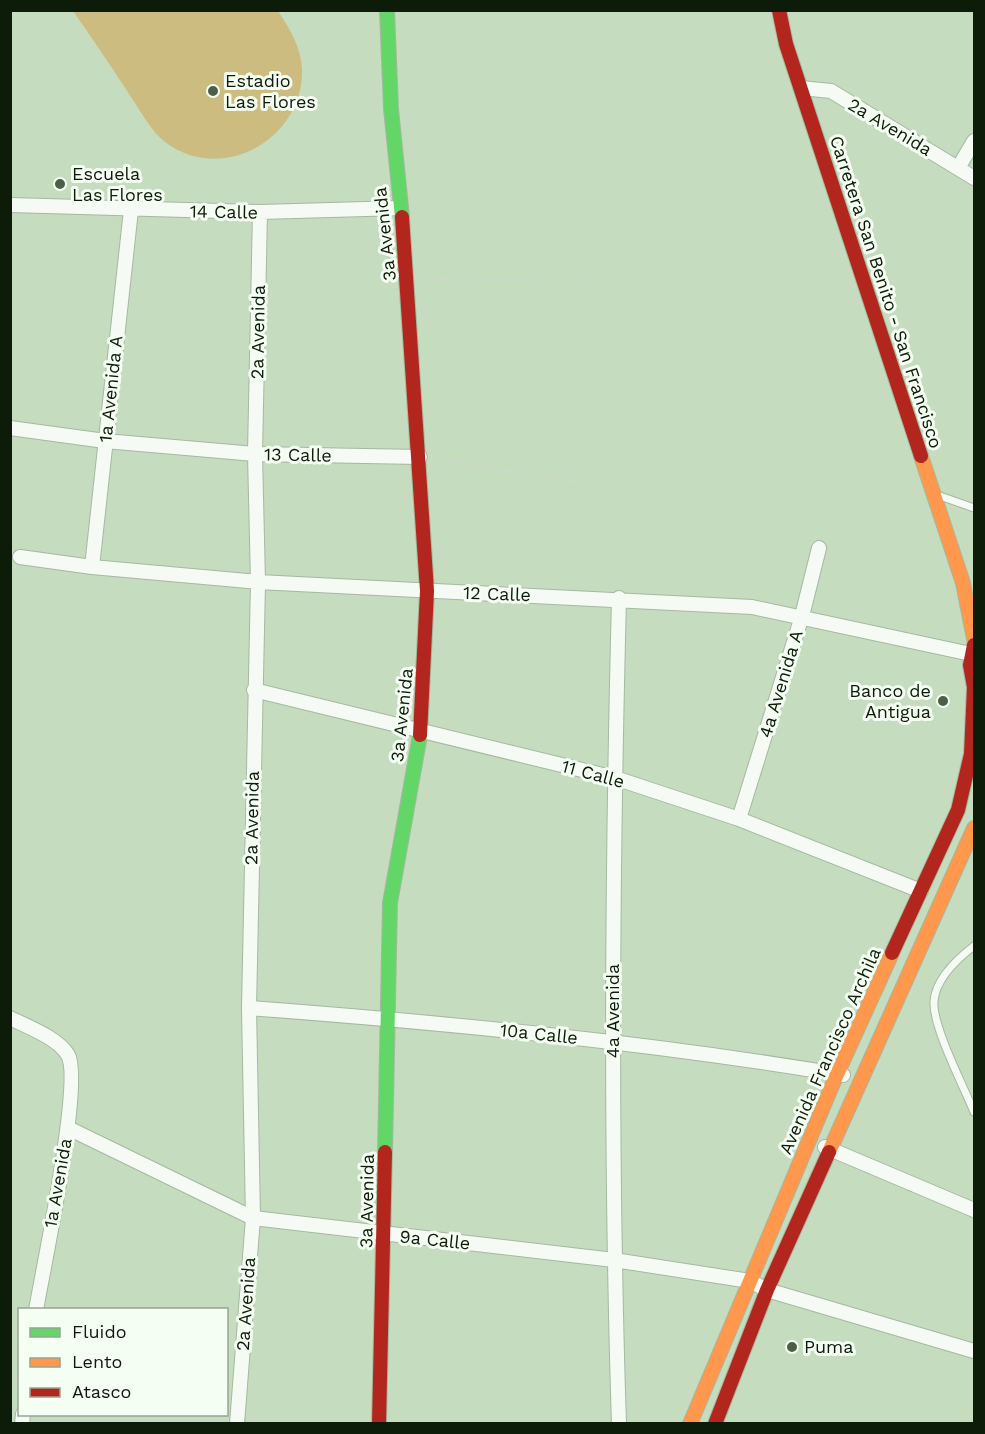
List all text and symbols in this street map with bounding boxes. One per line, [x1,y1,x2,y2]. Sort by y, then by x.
place label: Estadio Las Flores [225,70,316,112]
marker: Estadio Las Flores [206,84,220,98]
street label: 2a Avenida [845,93,936,160]
street label: Carretera San Benito - San Francisco [826,133,947,451]
place label: Escuela Las Flores [72,163,163,205]
marker: Escuela Las Flores [53,177,67,191]
street label: 3a Avenida [369,186,400,282]
street label: 14 Calle [190,200,258,223]
street label: 2a Avenida [246,285,269,379]
street label: 1a Avenida A [94,334,127,444]
street label: 13 Calle [264,443,332,466]
street label: 12 Calle [463,582,531,605]
street label: 4a Avenida A [754,627,807,740]
street label: 3a Avenida [386,667,417,763]
place label: Banco de Antigua [849,680,931,722]
marker: Banco de Antigua [936,694,950,708]
street label: 11 Calle [559,755,627,792]
street label: 2a Avenida [240,771,263,865]
street label: Avenida Francisco Archila [774,944,885,1157]
street label: 4a Avenida [602,964,623,1058]
street label: 10a Calle [499,1019,579,1048]
street label: 1a Avenida [39,1136,76,1229]
street label: 3a Avenida [355,1154,378,1248]
street label: 9a Calle [399,1225,471,1254]
street label: 2a Avenida [232,1256,259,1352]
legend [18,1308,228,1416]
text: Fluido [72,1321,126,1342]
place label: Puma [804,1336,853,1357]
marker: Puma [785,1340,799,1354]
text: Lento [72,1351,122,1372]
text: Atasco [72,1381,131,1402]

